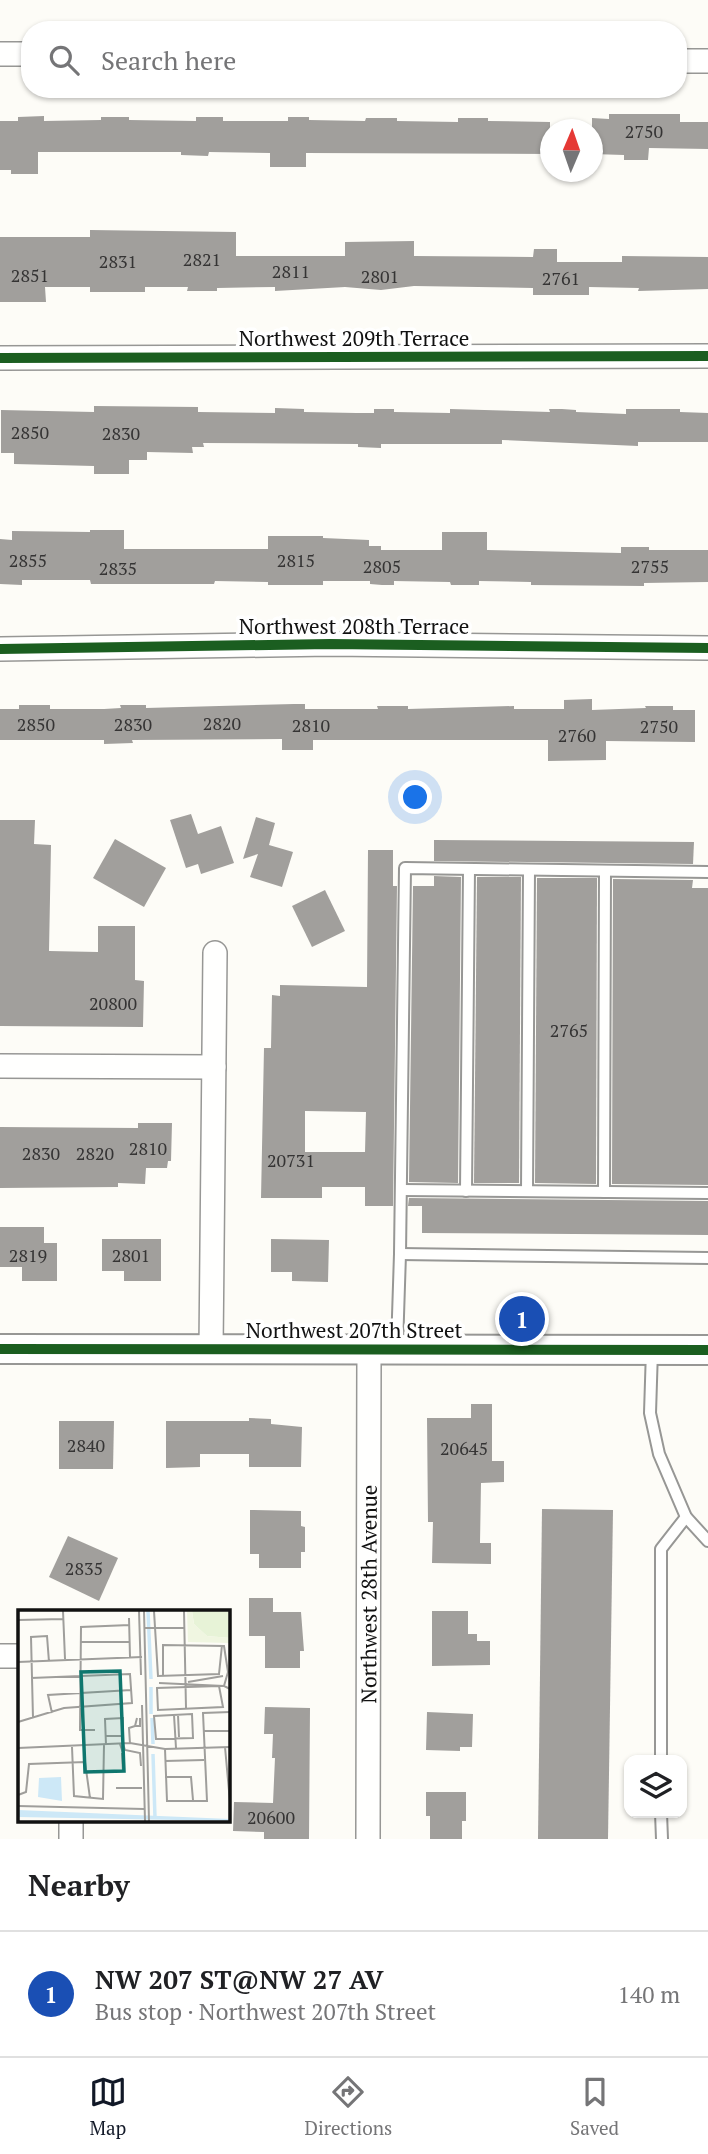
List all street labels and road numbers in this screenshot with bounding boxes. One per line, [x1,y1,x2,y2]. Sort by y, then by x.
street label: Northwest 209th Terrace [239,324,469,352]
street label: Northwest 208th Terrace [239,612,469,640]
street label: Northwest 207th Street [246,1316,463,1344]
street label: Northwest 28th Avenue [354,1485,383,1703]

